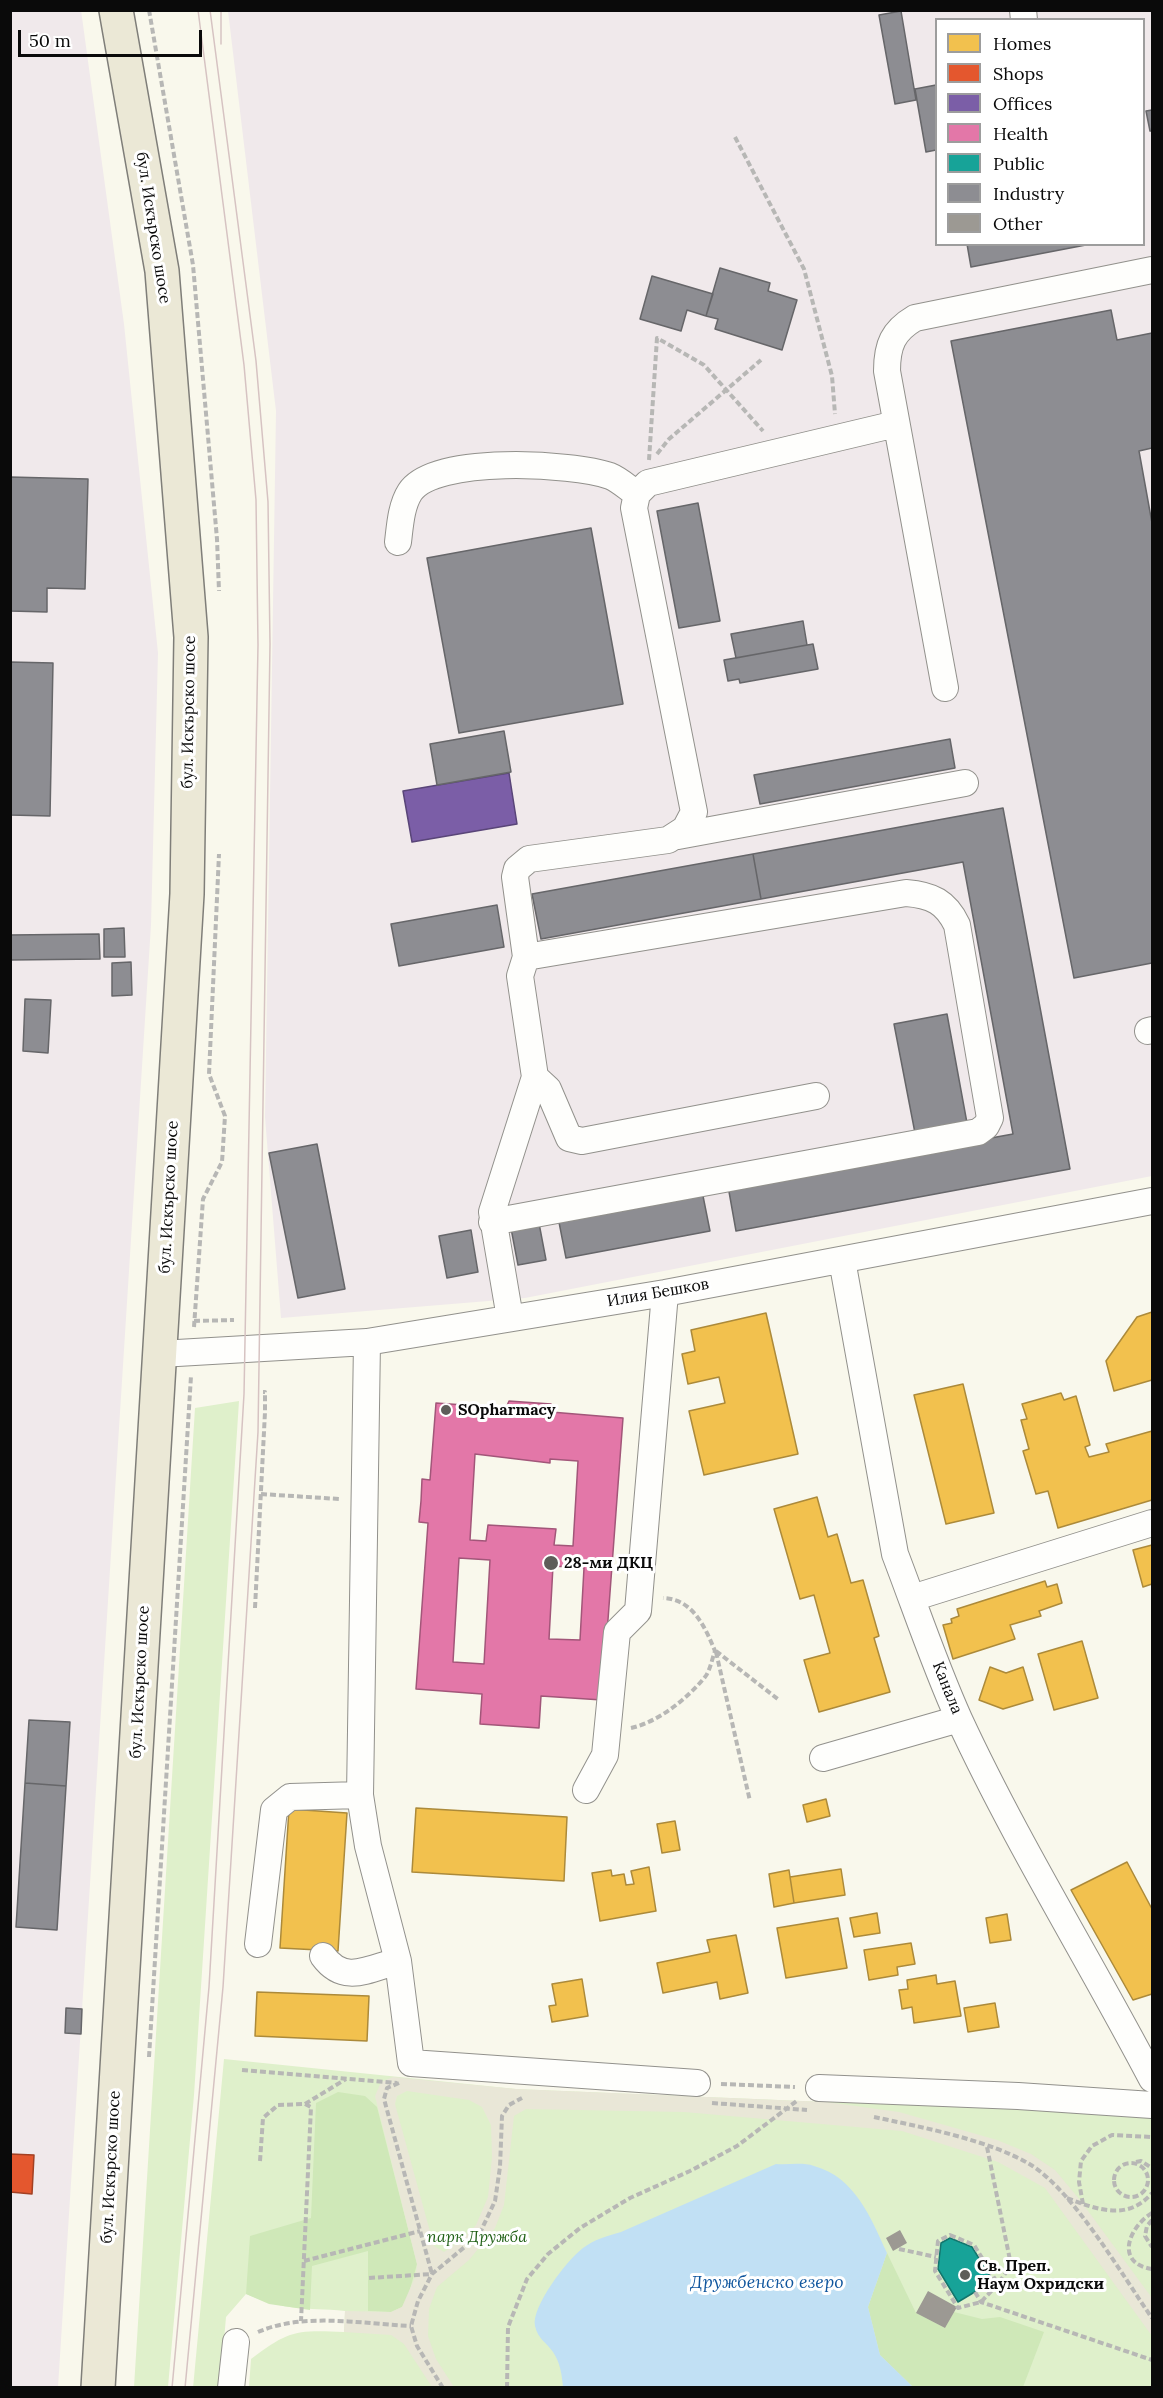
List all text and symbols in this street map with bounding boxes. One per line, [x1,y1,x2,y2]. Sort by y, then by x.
scale bar [21,18,206,56]
legend [935,18,1145,246]
text: 50 m [29,29,71,52]
text: Homes [993,32,1051,55]
text: Shops [993,62,1044,85]
text: Offices [993,92,1052,115]
text: Health [993,122,1048,145]
street label: бул. Искърско шосе [132,151,174,305]
text: Public [993,152,1045,175]
text: Industry [993,182,1064,205]
text: Other [993,212,1043,235]
street label: бул. Искърско шосе [178,635,200,789]
street label: бул. Искърско шосе [155,1120,183,1274]
street label: Илия Бешков [606,1275,710,1311]
place label: SOpharmacy [458,1400,556,1420]
marker: SOpharmacy [439,1403,453,1417]
place label: 28-ми ДКЦ [564,1553,653,1573]
marker: 28-ми ДКЦ [542,1554,560,1572]
street label: бул. Искърско шосе [126,1605,154,1759]
street label: Канала [928,1659,966,1717]
street label: бул. Искърско шосе [97,2090,125,2244]
park label: парк Дружба [427,2227,527,2247]
place label: Св. Преп. Наум Охридски [977,2256,1104,2294]
marker: Св. Преп. Наум Охридски [958,2268,972,2282]
water label: Дружбенско езеро [690,2272,844,2294]

